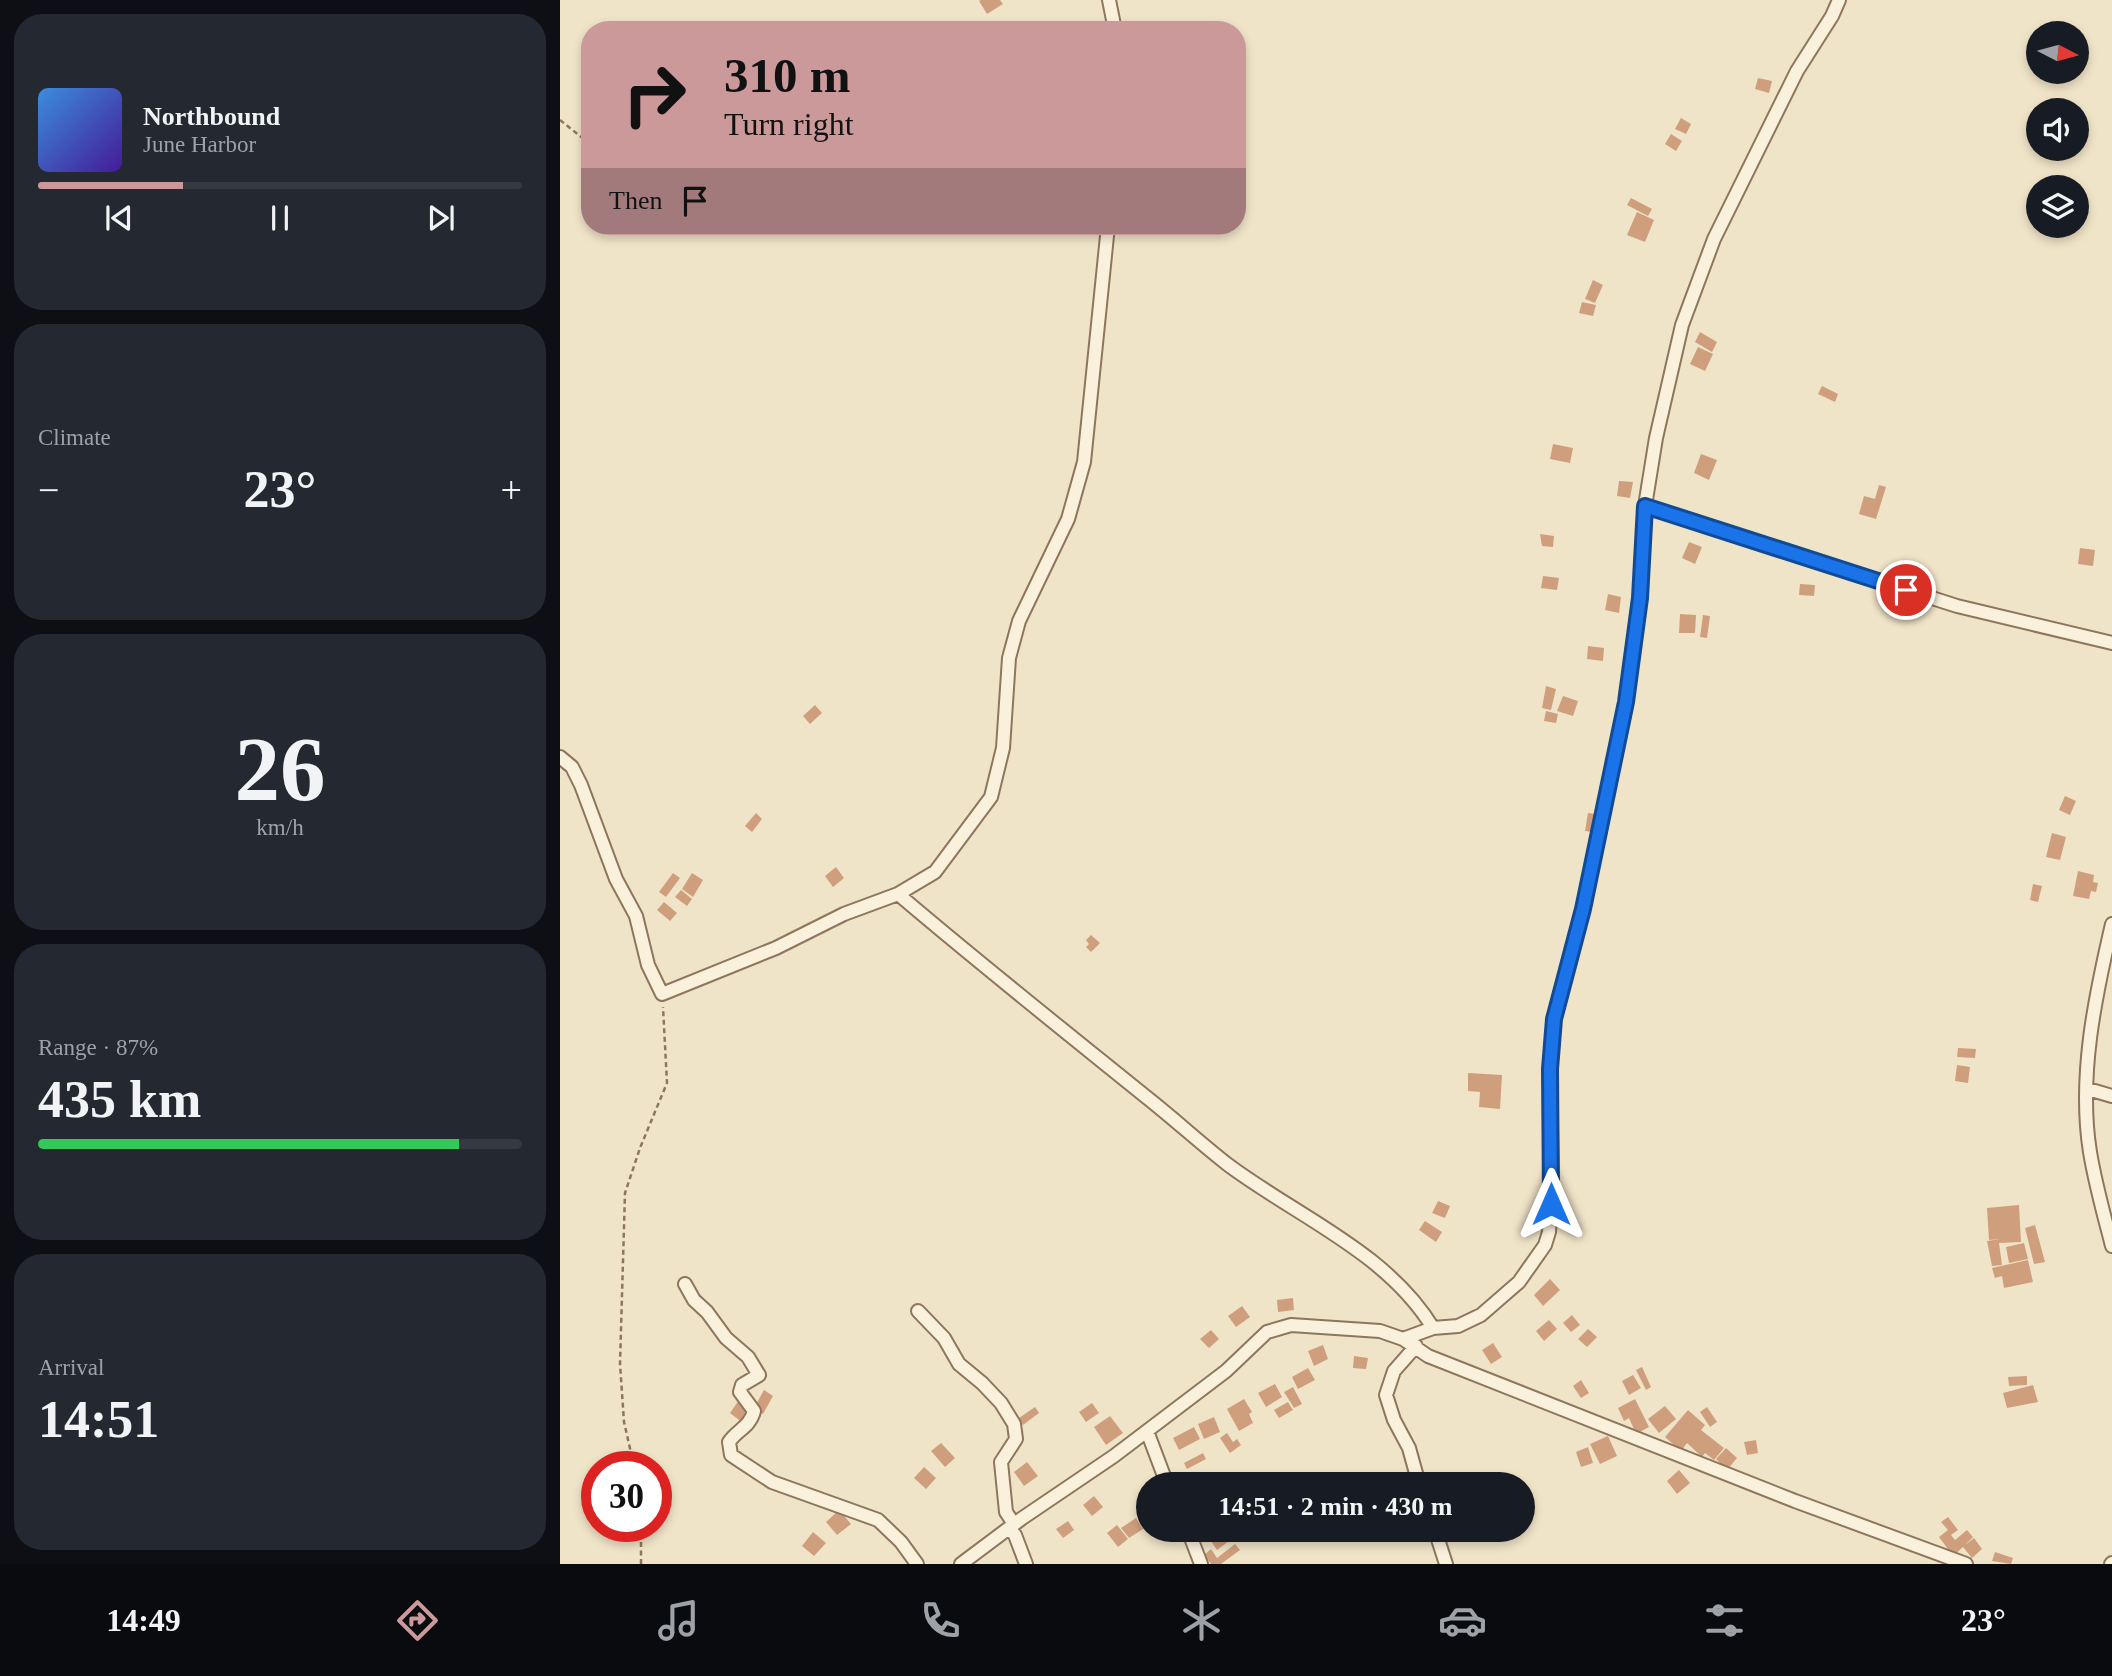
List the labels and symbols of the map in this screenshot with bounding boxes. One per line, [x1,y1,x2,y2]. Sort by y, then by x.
north arrow [2026,21,2090,84]
pin [1876,560,1936,620]
position arrow [1514,1167,1588,1241]
speed limit sign: 30 [581,1451,672,1542]

